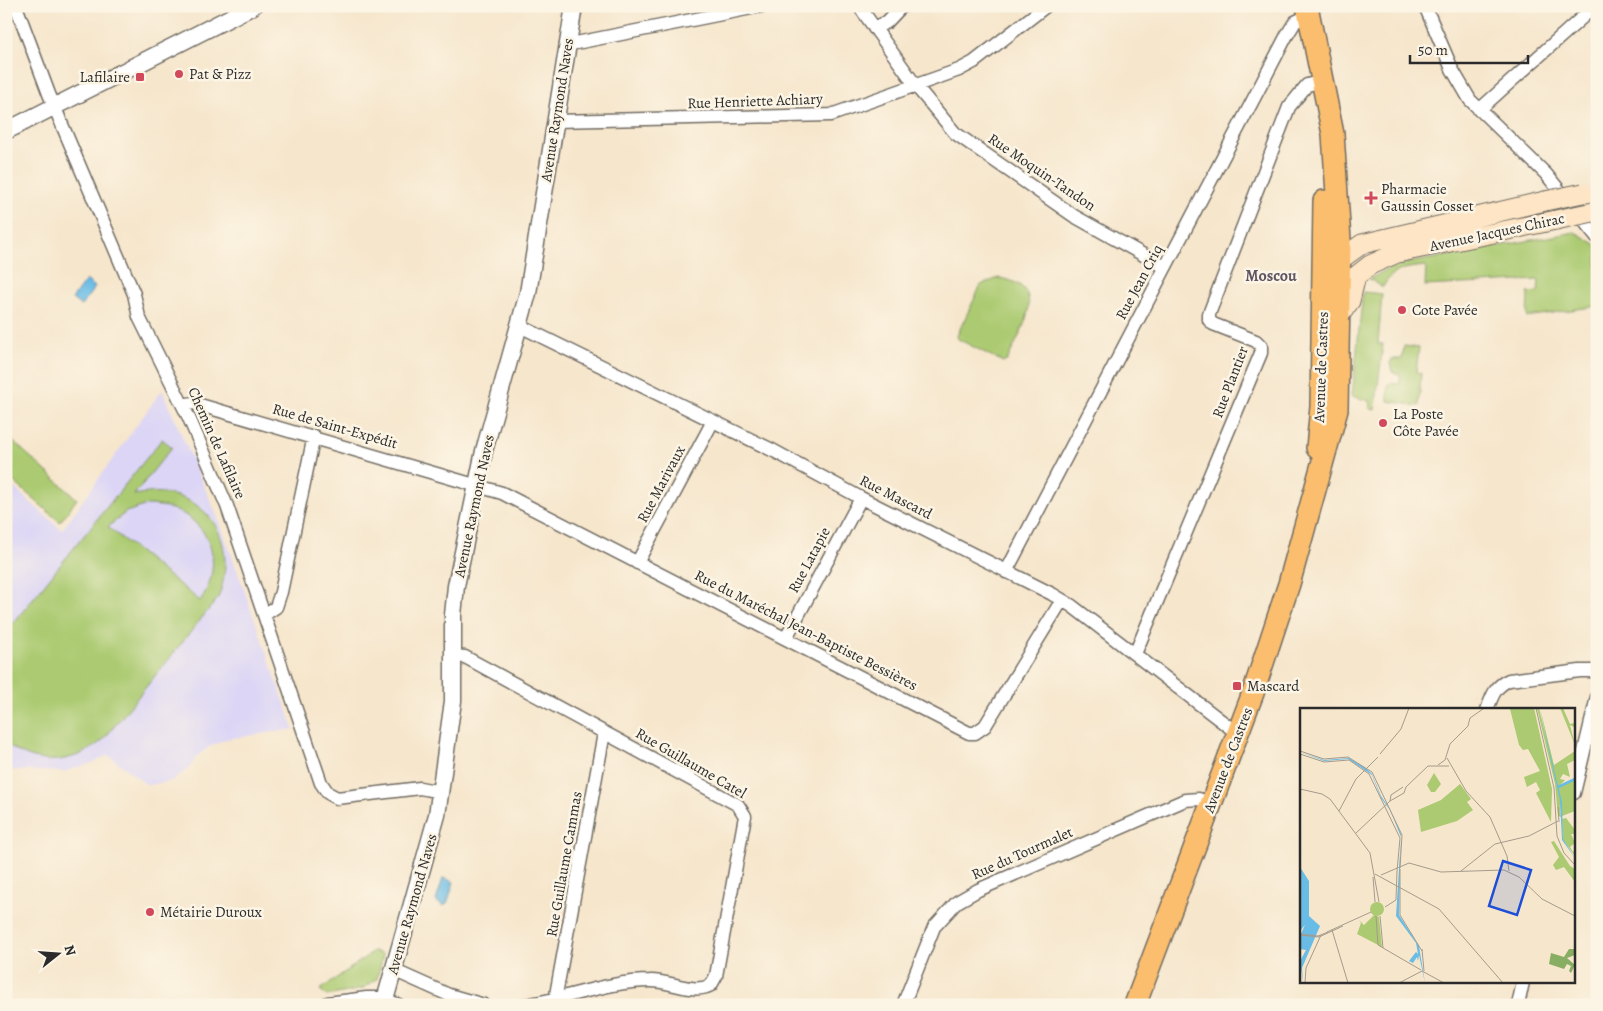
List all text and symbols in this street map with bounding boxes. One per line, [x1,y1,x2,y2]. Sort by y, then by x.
scale bar [1410,32,1528,64]
street label: Avenue Raymond Naves [536,37,578,184]
text: 50 m [1418,40,1448,60]
place label: Pat & Pizz [189,64,252,84]
place label: Lafilaire [79,67,130,87]
marker: Pat & Pizz [173,68,185,80]
marker: Lafilaire [134,71,146,83]
street label: Rue Henriette Achiary [687,89,823,113]
street label: Rue Moquin-Tandon [984,129,1100,215]
place label: Pharmacie Gaussin Cosset [1381,179,1474,216]
marker: Pharmacie Gaussin Cosset [1365,192,1377,204]
street label: Avenue Jacques Chirac [1427,208,1566,256]
street label: Rue Jean Criq [1111,241,1167,323]
district label: Moscou [1245,265,1297,287]
place label: Cote Pavée [1412,300,1478,320]
marker: Cote Pavée [1396,304,1408,316]
street label: Avenue de Castres [1309,311,1333,424]
street label: Rue Plantier [1207,343,1253,421]
street label: Chemin de Lafilaire [183,384,251,502]
street label: Rue de Saint-Expédit [270,399,400,453]
place label: La Poste Côte Pavée [1393,404,1459,441]
marker: La Poste Côte Pavée [1377,417,1389,429]
street label: Avenue Raymond Naves [449,433,499,580]
street label: Rue Marivaux [632,442,690,526]
street label: Rue Mascard [856,470,937,524]
street label: Rue Latapie [783,523,835,596]
street label: Rue du Maréchal Jean-Baptiste Bessières [691,565,921,695]
place label: Mascard [1247,676,1300,696]
marker: Mascard [1231,680,1243,692]
street label: Avenue de Castres [1198,705,1257,816]
inset map [1300,708,1576,984]
street label: Rue Guillaume Catel [632,723,750,803]
street label: Rue Guillaume Cammas [541,790,587,938]
street label: Rue du Tourmalet [968,822,1076,884]
street label: Avenue Raymond Naves [382,831,442,978]
place label: Métairie Duroux [160,902,262,922]
marker: Métairie Duroux [144,906,156,918]
north arrow [32,928,82,978]
text: N [59,943,81,958]

